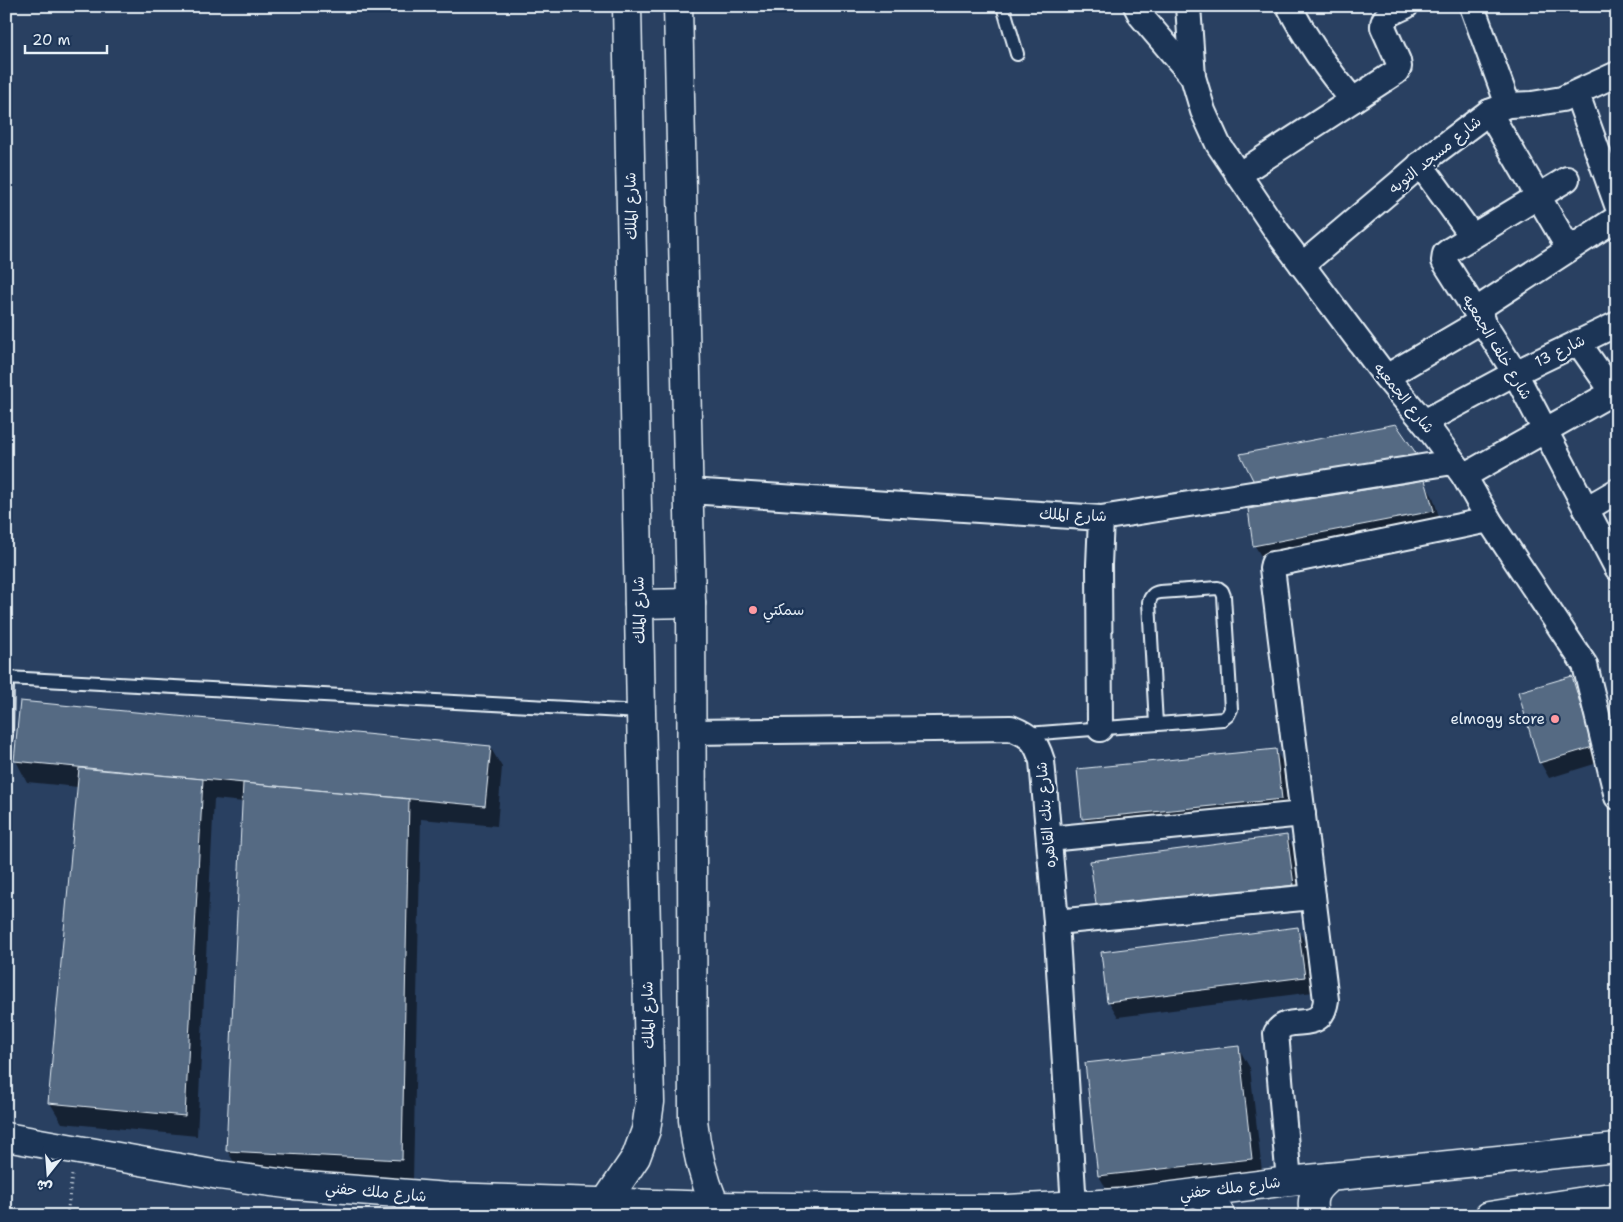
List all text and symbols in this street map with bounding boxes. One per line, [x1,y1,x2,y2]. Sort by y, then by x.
scale bar [25,22,108,54]
text: 20 m [32,30,71,50]
street label: شارع مسجد التوبه [1385,112,1485,198]
street label: شارع الملك [620,172,642,240]
street label: شارع خلف الجمعيه [1458,291,1536,403]
street label: شارع 13 [1532,330,1588,372]
street label: شارع الجمعيه [1369,359,1439,437]
street label: شارع الملك [1039,504,1107,526]
street label: شارع الملك [628,576,650,644]
place label: سمكتي [763,600,804,623]
marker: سمكتي [747,604,759,616]
place label: elmogy store [1450,709,1545,729]
marker: elmogy store [1549,713,1561,725]
street label: شارع بنك القاهره [1031,761,1061,869]
street label: شارع الملك [637,981,659,1049]
north arrow [22,1150,72,1200]
street label: شارع ملك حفني [1178,1172,1282,1207]
text: ش [34,1176,54,1197]
street label: شارع ملك حفني [324,1178,427,1209]

